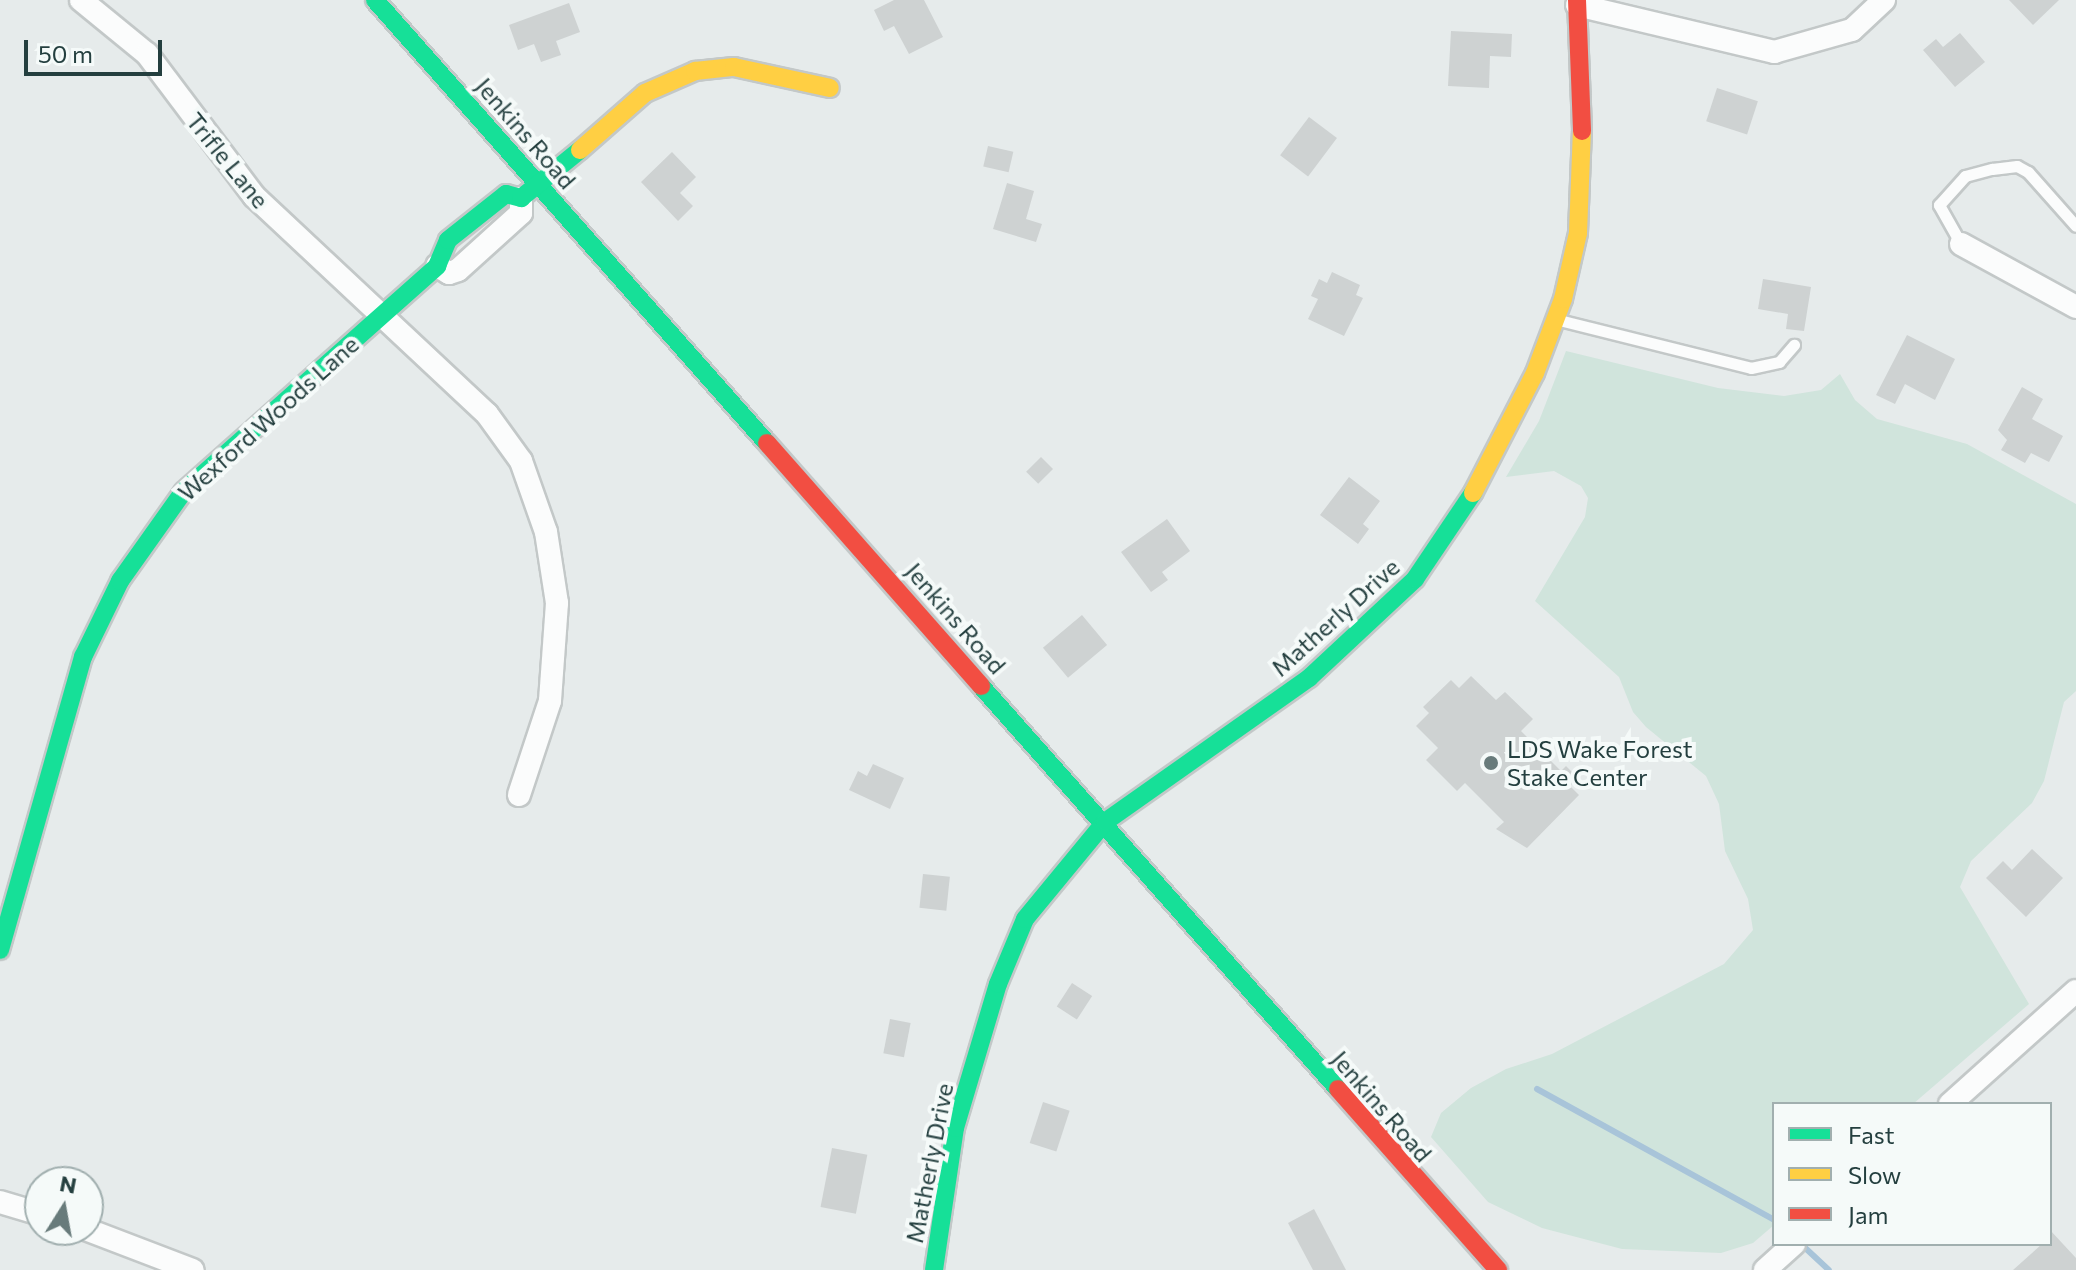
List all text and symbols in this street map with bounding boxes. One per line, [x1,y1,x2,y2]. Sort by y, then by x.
scale bar [28,24,166,74]
text: 50 m [38,39,93,68]
street label: Jenkins Road [470,72,582,194]
street label: Trifle Lane [181,106,275,214]
street label: Wexford Woods Lane [172,329,364,507]
street label: Matherly Drive [1265,552,1405,682]
street label: Jenkins Road [900,557,1012,679]
place label: LDS Wake Forest Stake Center [1507,735,1693,791]
marker: LDS Wake Forest Stake Center [1482,754,1500,772]
street label: Jenkins Road [1326,1045,1438,1167]
street label: Matherly Drive [899,1081,959,1245]
legend [1772,1102,2052,1246]
text: Fast [1848,1120,1895,1149]
text: Slow [1848,1160,1901,1189]
north arrow [24,1166,104,1246]
text: N [58,1169,79,1199]
text: Jam [1848,1200,1888,1229]

